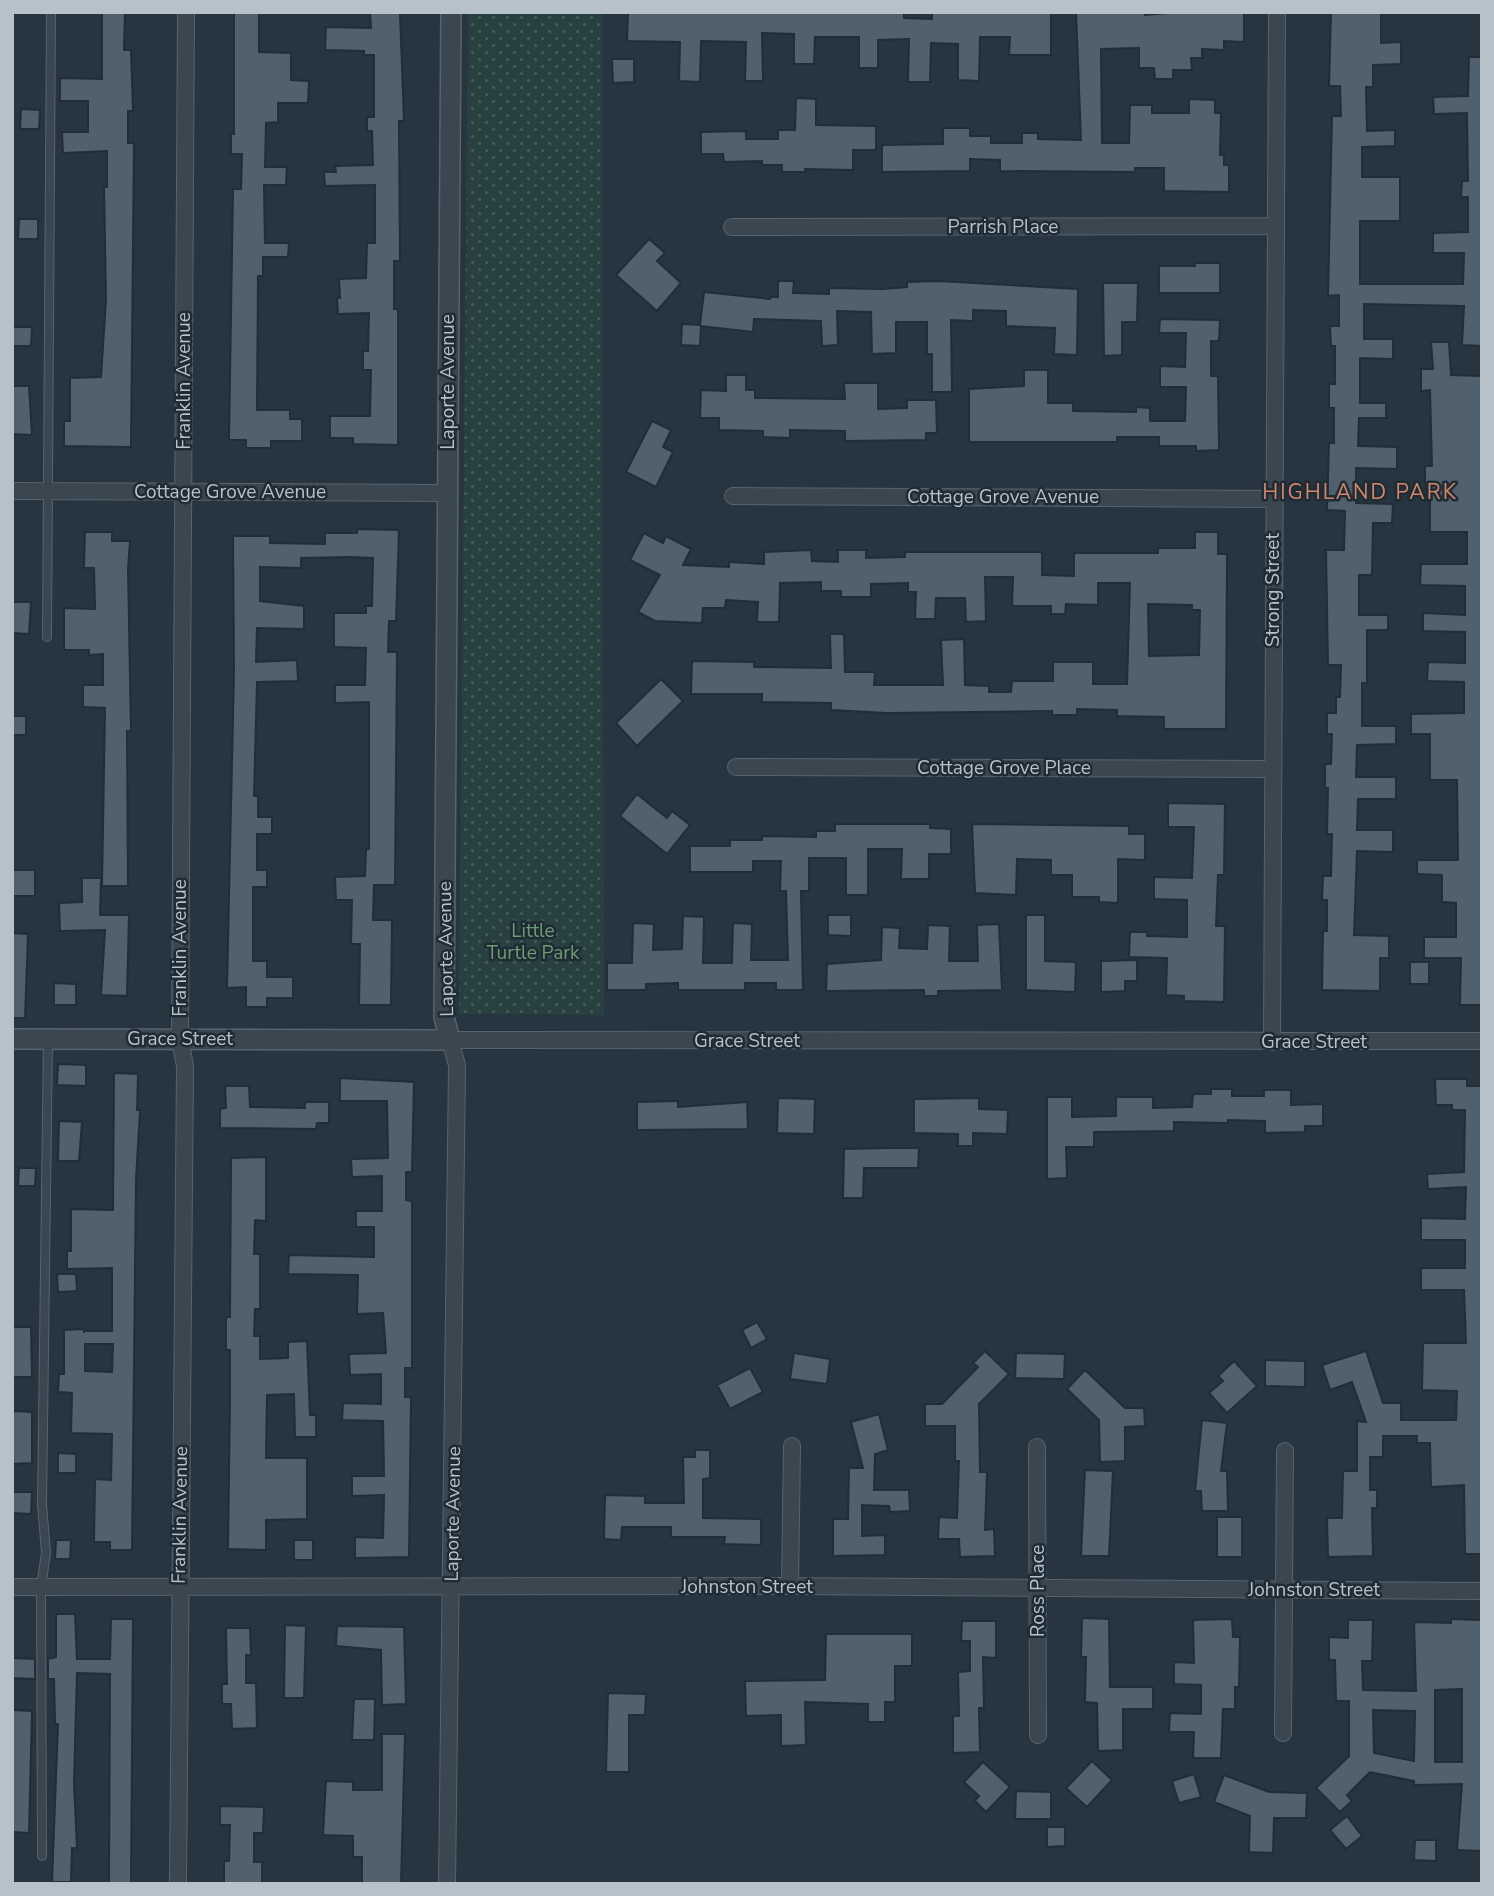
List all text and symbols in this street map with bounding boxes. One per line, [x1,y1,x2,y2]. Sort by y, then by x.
street label: Parrish Place [948,214,1058,240]
street label: Franklin Avenue [171,312,197,450]
street label: Laporte Avenue [435,314,461,450]
district label: HIGHLAND PARK [1262,478,1458,506]
street label: Cottage Grove Avenue [134,479,326,505]
street label: Cottage Grove Avenue [907,484,1099,510]
street label: Strong Street [1260,533,1286,647]
street label: Cottage Grove Place [917,755,1091,781]
street label: Franklin Avenue [167,879,193,1017]
street label: Laporte Avenue [432,881,460,1017]
park label: Little Turtle Park [486,918,580,966]
street label: Grace Street [127,1026,233,1052]
street label: Grace Street [694,1028,800,1054]
street label: Grace Street [1261,1029,1367,1055]
street label: Franklin Avenue [166,1446,194,1584]
street label: Laporte Avenue [439,1446,467,1582]
street label: Ross Place [1025,1545,1051,1637]
street label: Johnston Street [680,1574,813,1600]
street label: Johnston Street [1247,1577,1380,1603]

